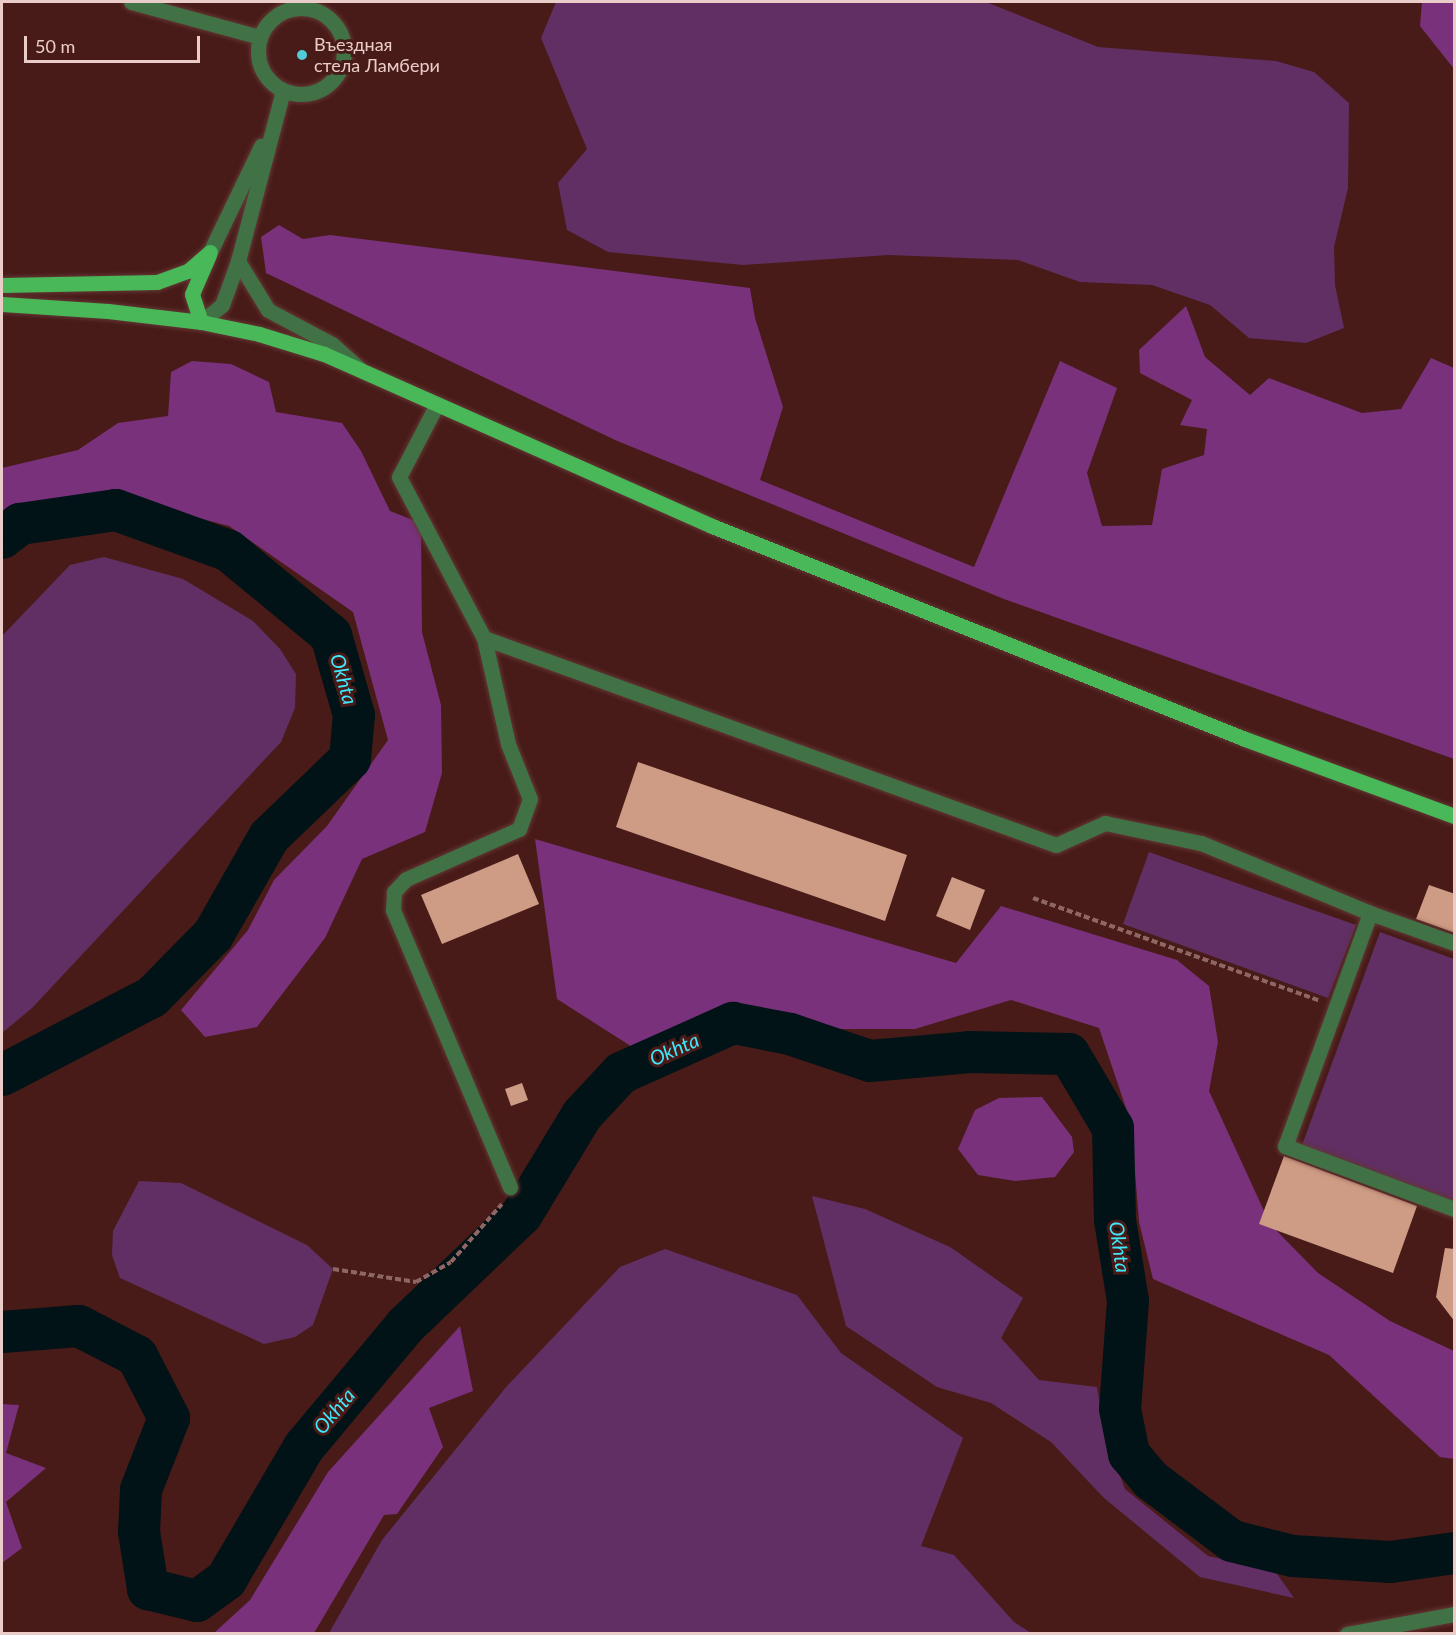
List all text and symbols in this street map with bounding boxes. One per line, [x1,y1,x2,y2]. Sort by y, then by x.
scale bar [27,24,202,62]
place label: Въездная стела Ламбери [314,34,440,76]
text: 50 m [35,35,75,57]
marker: Въездная стела Ламбери [295,48,309,62]
water label: Okhta [325,651,363,707]
water label: Okhta [645,1028,703,1070]
water label: Okhta [1105,1220,1135,1274]
water label: Okhta [308,1383,360,1439]

